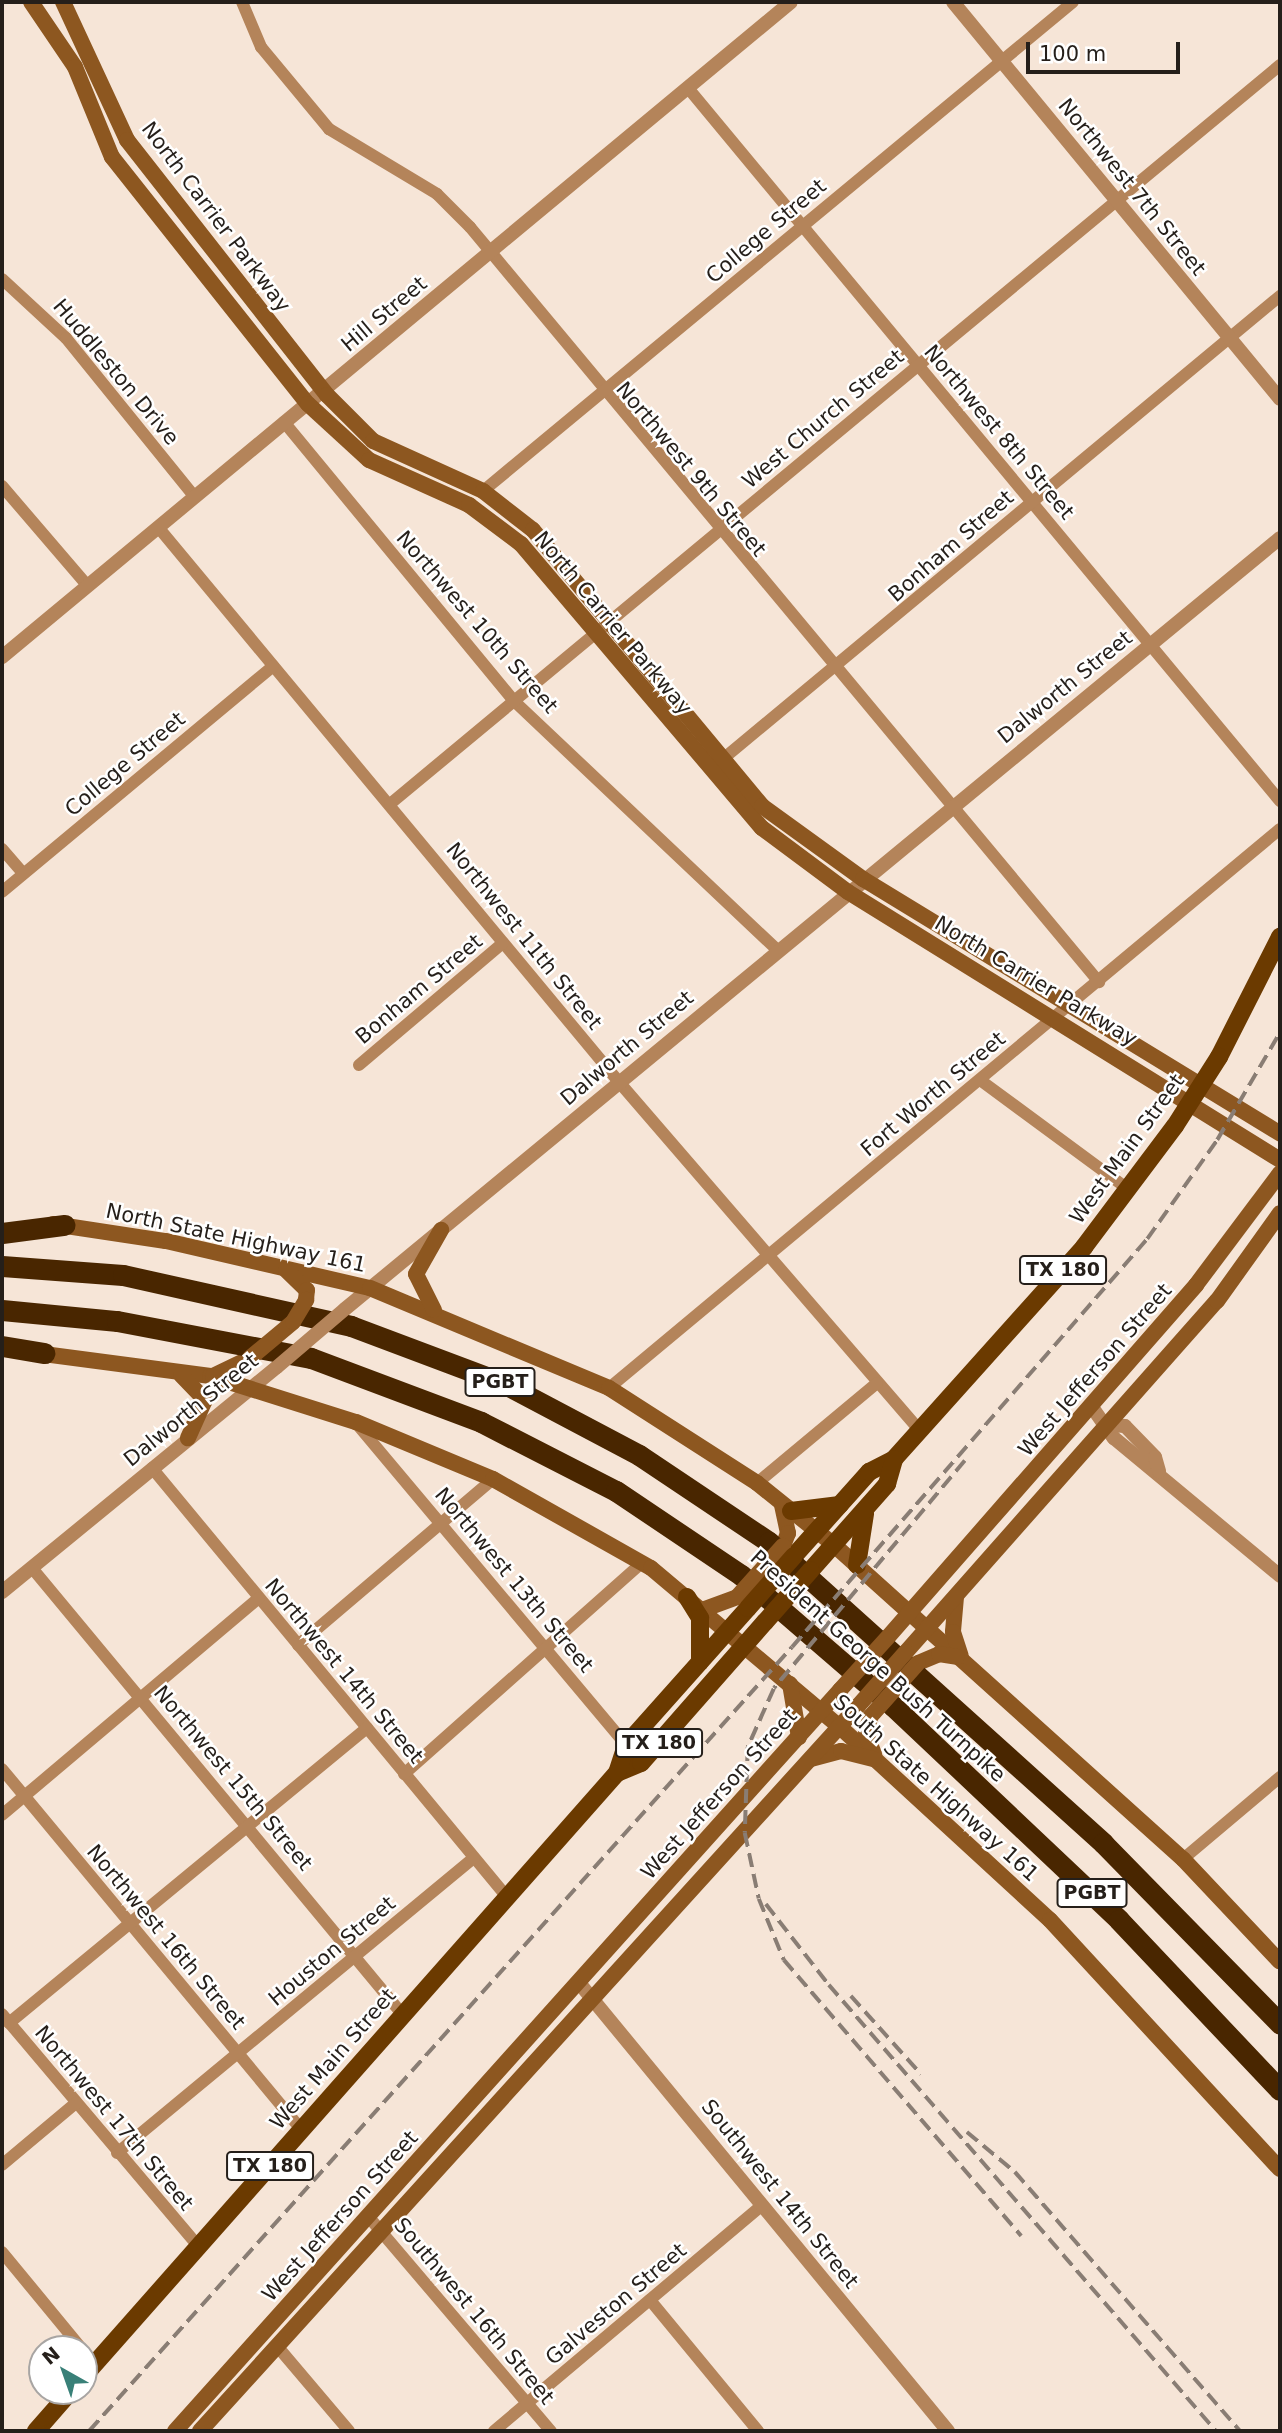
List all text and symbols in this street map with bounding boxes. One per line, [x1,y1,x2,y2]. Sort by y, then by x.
scale bar [1030,28,1184,72]
text: 100 m [1039,42,1106,66]
street label: Northwest 7th Street [1053,94,1211,280]
street label: North Carrier Parkway [136,117,296,317]
street label: College Street [701,174,831,288]
street label: Hill Street [336,271,432,357]
street label: Huddleston Drive [48,294,184,450]
street label: Northwest 8th Street [919,340,1079,524]
street label: West Church Street [737,344,909,494]
street label: Northwest 9th Street [611,377,771,561]
street label: Bonham Street [883,485,1019,607]
street label: Northwest 10th Street [391,526,563,718]
street label: North Carrier Parkway [529,526,697,720]
street label: Dalworth Street [993,625,1137,749]
street label: College Street [60,707,190,821]
street label: Northwest 11th Street [441,837,607,1035]
street label: North Carrier Parkway [930,911,1142,1051]
street label: Bonham Street [351,929,487,1049]
street label: Dalworth Street [555,985,699,1111]
street label: Fort Worth Street [856,1026,1010,1162]
street label: West Main Street [1064,1069,1190,1229]
street label: North State Highway 161 [104,1198,368,1278]
road number: TX 180 [1018,1254,1108,1286]
street label: West Jefferson Street [1013,1278,1177,1462]
street label: Dalworth Street [119,1348,263,1472]
road number: PGBT [463,1366,537,1398]
street label: Northwest 13th Street [429,1482,599,1678]
street label: President George Bush Turnpike [745,1545,1011,1787]
street label: Northwest 14th Street [259,1573,429,1769]
street label: Northwest 15th Street [148,1680,318,1876]
street label: South State Highway 161 [828,1689,1044,1887]
street label: West Jefferson Street [636,1703,802,1885]
road number: TX 180 [614,1728,704,1758]
street label: Northwest 16th Street [81,1839,251,2035]
road number: PGBT [1055,1878,1129,1909]
street label: Houston Street [263,1891,401,2011]
street label: West Main Street [265,1983,401,2135]
street label: Northwest 17th Street [29,2020,199,2216]
street label: Southwest 14th Street [696,2094,864,2294]
street label: West Jefferson Street [257,2125,423,2307]
road number: TX 180 [224,2150,316,2182]
street label: Southwest 16th Street [389,2213,559,2409]
street label: Galveston Street [540,2238,692,2370]
north arrow [28,2335,98,2405]
text: N [38,2342,64,2369]

